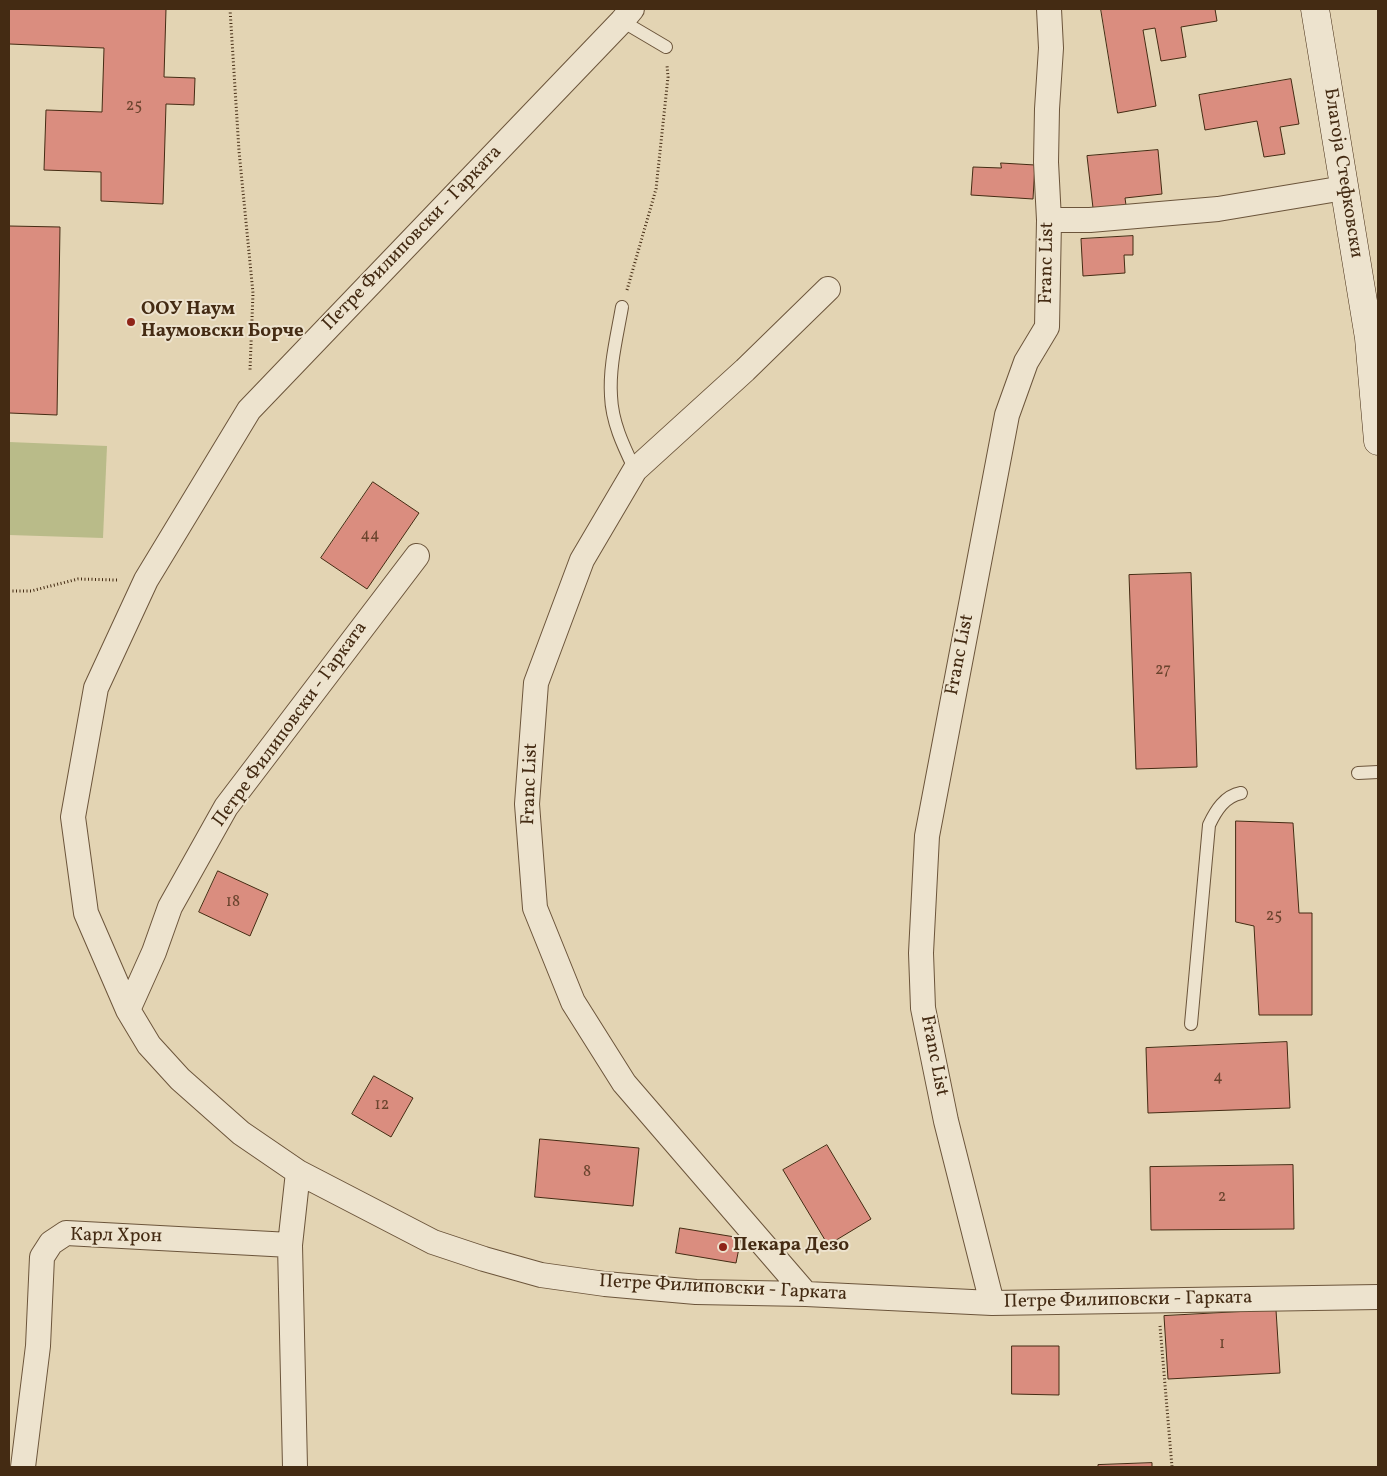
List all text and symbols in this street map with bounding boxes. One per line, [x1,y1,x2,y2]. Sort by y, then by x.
street label: Благоја Стефковски [1317,86,1367,260]
house number: 25 [126,97,142,117]
street label: Петре Филиповски - Гарката [318,142,508,336]
street label: Franc List [1036,222,1060,304]
place label: ООУ Наум Наумовски Борче [141,300,304,344]
marker: ООУ Наум Наумовски Борче [125,316,137,328]
house number: 44 [360,526,380,546]
street label: Franc List [942,612,980,698]
street label: Петре Филиповски - Гарката [209,618,373,832]
house number: 27 [1155,661,1171,681]
street label: Franc List [518,742,544,826]
house number: 18 [226,893,240,913]
house number: 25 [1266,907,1282,927]
street label: Franc List [914,1013,952,1099]
house number: 4 [1213,1068,1223,1088]
house number: 12 [375,1096,389,1116]
house number: 8 [583,1163,591,1183]
house number: 2 [1218,1188,1226,1208]
street label: Карл Хрон [70,1225,162,1249]
place label: Пекара Дезо [733,1236,849,1258]
marker: Пекара Дезо [717,1241,729,1253]
street label: Петре Филиповски - Гарката [598,1271,848,1307]
street label: Петре Филиповски - Гарката [1004,1287,1252,1315]
house number: 1 [1219,1335,1225,1355]

